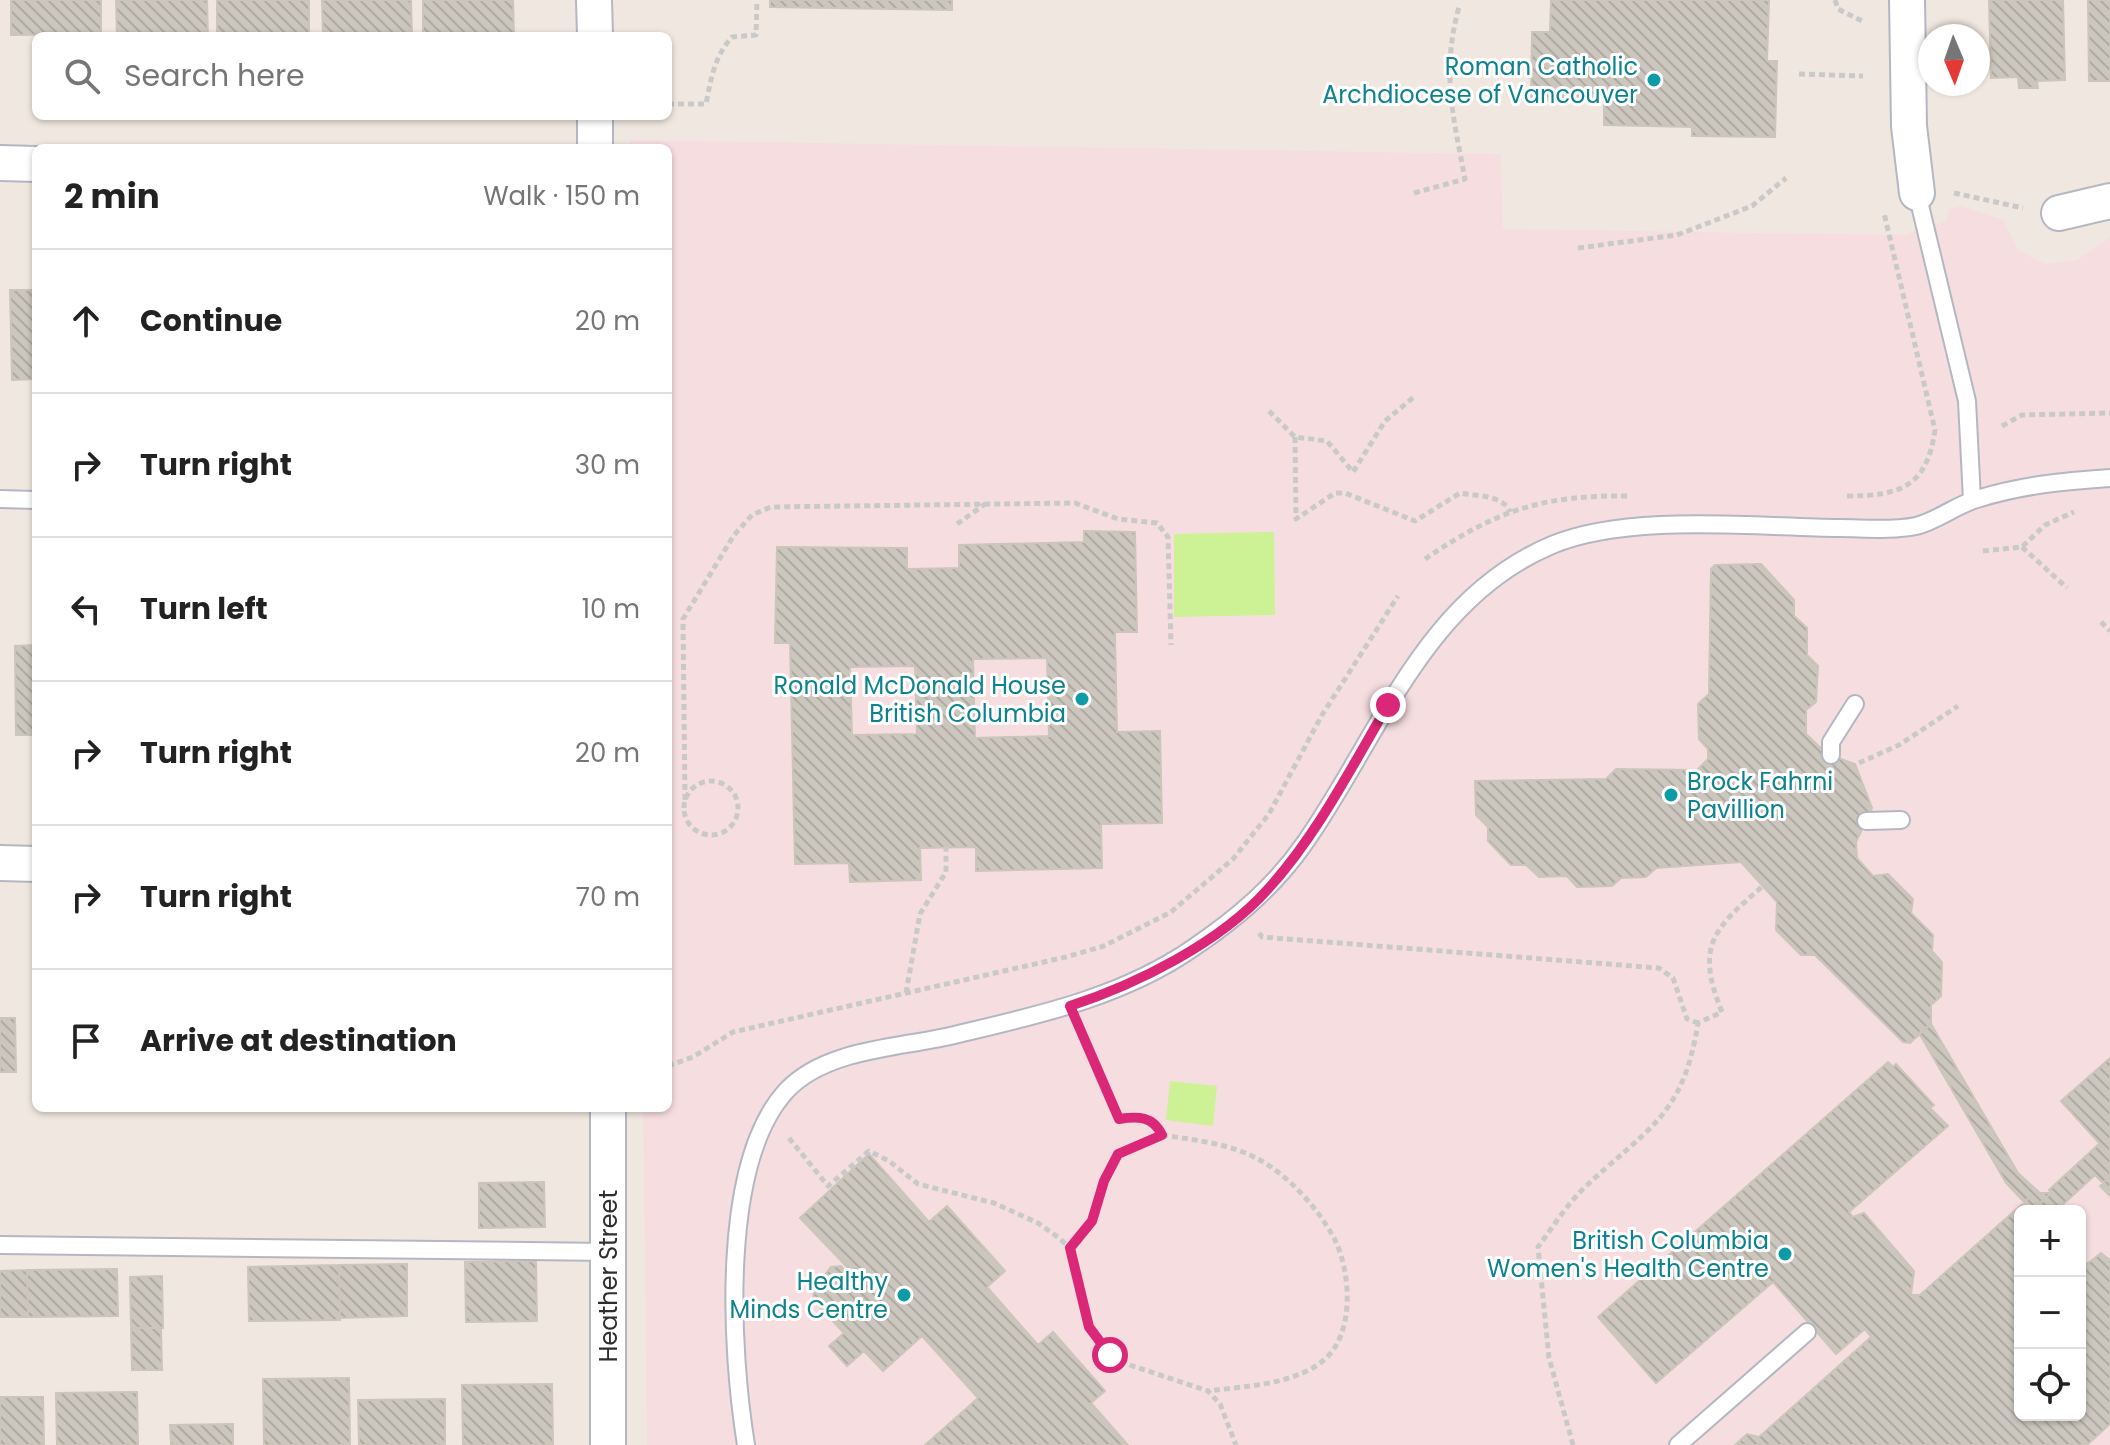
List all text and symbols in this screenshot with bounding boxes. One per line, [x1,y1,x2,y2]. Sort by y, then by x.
north arrow [1918,24,1990,96]
search box [32,32,672,120]
place label: Roman Catholic Archdiocese of Vancouver [1322,50,1638,111]
icon: search [60,54,104,98]
text: Search here [124,54,305,97]
marker: Roman Catholic Archdiocese of Vancouver [1645,71,1663,89]
text: 2 min [64,172,160,220]
text: Walk · 150 m [483,178,640,214]
icon: ahead [64,299,108,343]
text: Continue [140,299,282,342]
text: 20 m [575,303,640,339]
icon: right [64,443,108,487]
text: Turn right [140,443,292,486]
text: 30 m [575,447,640,483]
icon: left [64,587,108,631]
text: Turn left [140,587,268,630]
text: 10 m [582,591,640,627]
place label: Ronald McDonald House British Columbia [774,669,1066,730]
route end [1370,687,1406,723]
marker: Ronald McDonald House British Columbia [1073,690,1091,708]
icon: right [64,731,108,775]
text: Turn right [140,731,292,774]
text: 20 m [575,735,640,771]
place label: Brock Fahrni Pavillion [1687,765,1833,826]
marker: Brock Fahrni Pavillion [1662,786,1680,804]
icon: right [64,875,108,919]
text: Turn right [140,875,292,918]
text: 70 m [576,879,640,915]
icon: arrive [64,1019,108,1063]
text: Arrive at destination [140,1019,457,1062]
street label: Heather Street [592,1190,625,1362]
map controls [2014,1205,2086,1421]
button: + [2014,1205,2086,1277]
place label: British Columbia Women's Health Centre [1487,1224,1769,1285]
marker: British Columbia Women's Health Centre [1776,1245,1794,1263]
place label: Healthy Minds Centre [730,1265,888,1326]
button: − [2014,1277,2086,1349]
marker: Healthy Minds Centre [895,1286,913,1304]
route start [1092,1337,1128,1373]
button: locate [2014,1349,2086,1421]

